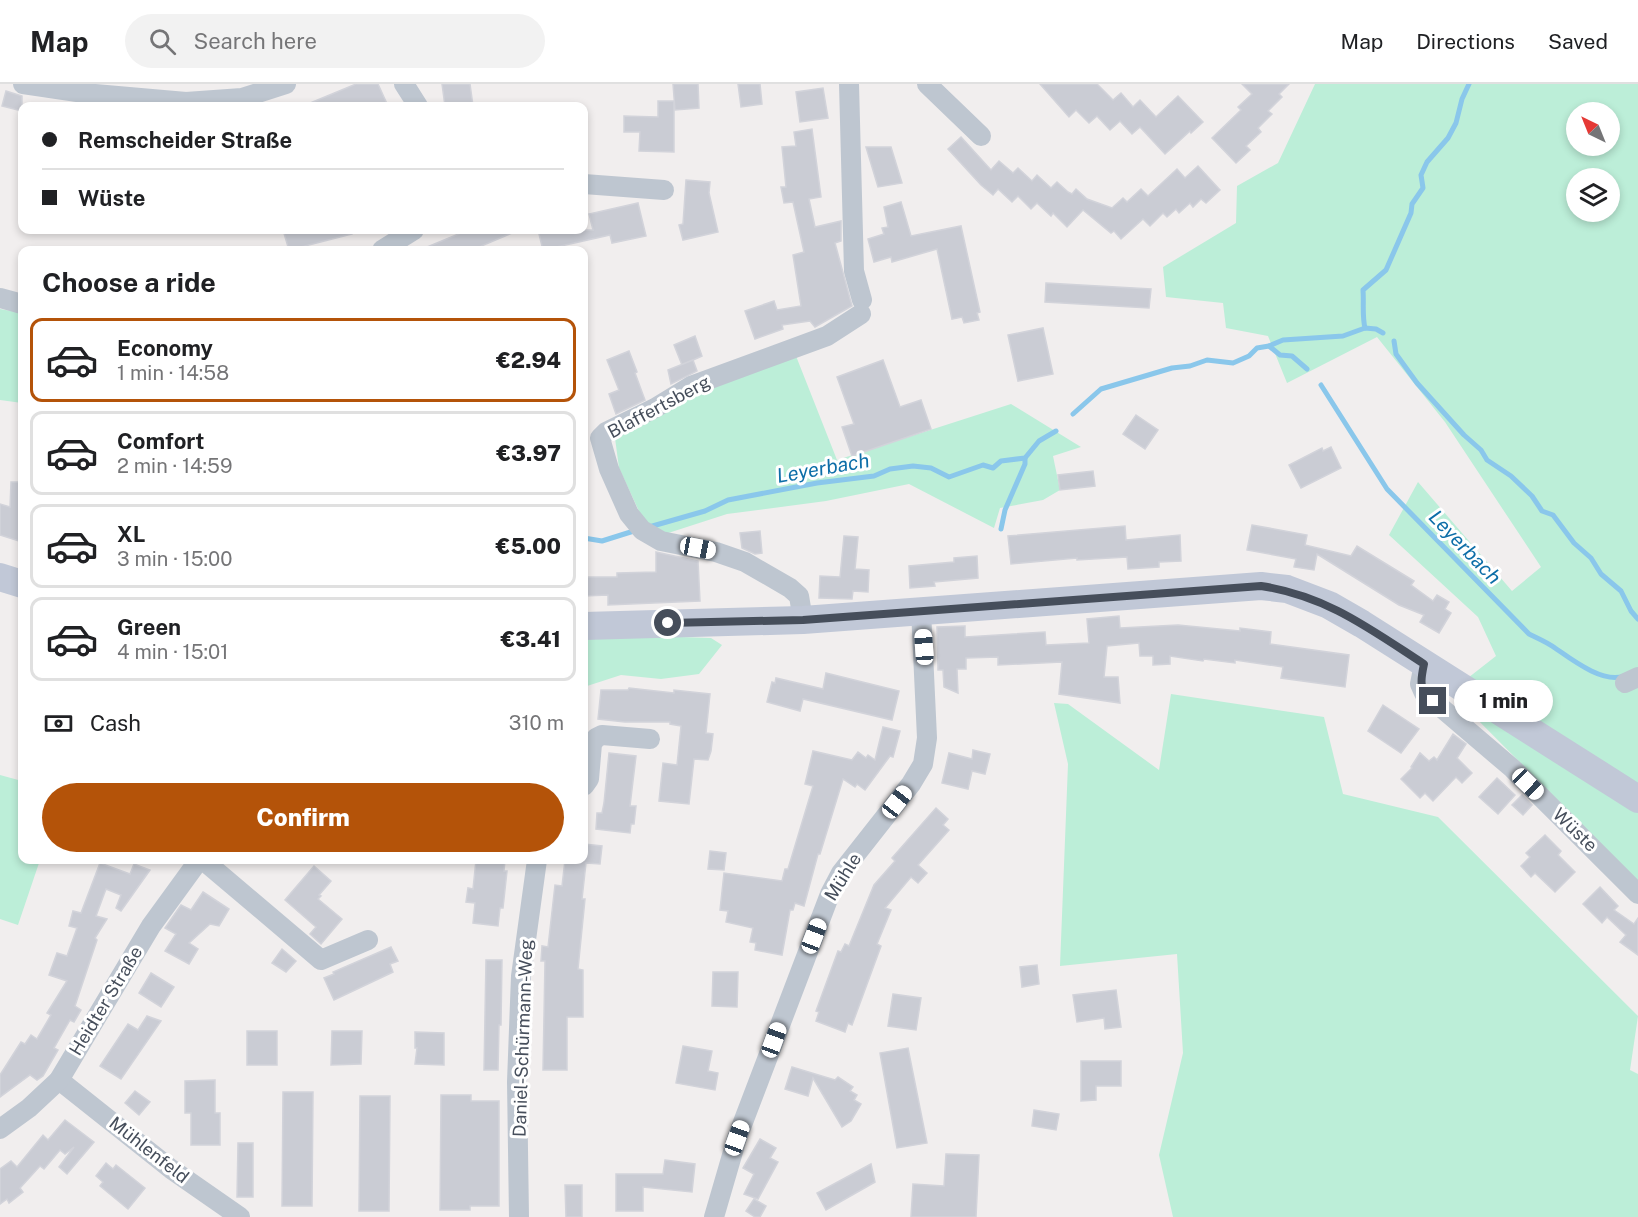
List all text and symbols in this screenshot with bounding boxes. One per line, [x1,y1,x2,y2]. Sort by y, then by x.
search box [125,14,545,68]
text: Map [30,25,89,58]
icon: search [146,25,179,58]
text: Search here [194,28,317,54]
text: Map [1341,29,1383,54]
text: Directions [1416,29,1515,54]
text: Saved [1548,29,1608,54]
north arrow [1566,102,1620,156]
map controls [1566,102,1620,222]
text: Remscheider Straße [78,127,292,153]
button: layers [1566,168,1620,222]
text: Wüste [78,185,145,211]
text: Choose a ride [42,266,216,298]
icon: car [45,333,99,387]
text: Economy [117,335,213,361]
text: €2.94 [496,347,561,373]
text: 1 min · 14:58 [117,361,229,385]
street label: Blaffertsberg [604,371,713,442]
icon: car [45,426,99,480]
text: Comfort [117,428,204,454]
text: €3.97 [496,440,561,466]
water label: Leyerbach [775,448,871,488]
text: 2 min · 14:59 [117,454,232,478]
water label: Leyerbach [1424,505,1506,589]
icon: car [45,519,99,573]
text: XL [117,521,145,547]
text: €5.00 [496,533,561,559]
car [679,536,717,560]
text: 3 min · 15:00 [117,547,232,571]
route start [654,609,681,636]
icon: car [45,612,99,666]
text: Green [117,614,181,640]
text: €3.41 [500,626,561,652]
car [914,628,934,666]
text: 4 min · 15:01 [117,640,228,664]
callout: 1 min [1454,680,1553,722]
route end [1419,687,1446,714]
text: 1 min [1479,689,1528,713]
icon: cash [42,707,75,740]
text: Cash [90,710,141,736]
text: 310 m [509,711,564,735]
car [1509,765,1547,803]
car [879,782,915,822]
button: Confirm [42,783,564,852]
street label: Wüste [1549,804,1602,856]
street label: Mühle [820,849,865,904]
car [799,916,829,956]
street label: Daniel-Schürmann-Weg [509,939,536,1137]
street label: Heidter Straße [65,942,146,1059]
car [759,1020,789,1060]
street label: Mühlenfeld [105,1112,193,1187]
car [722,1118,752,1158]

